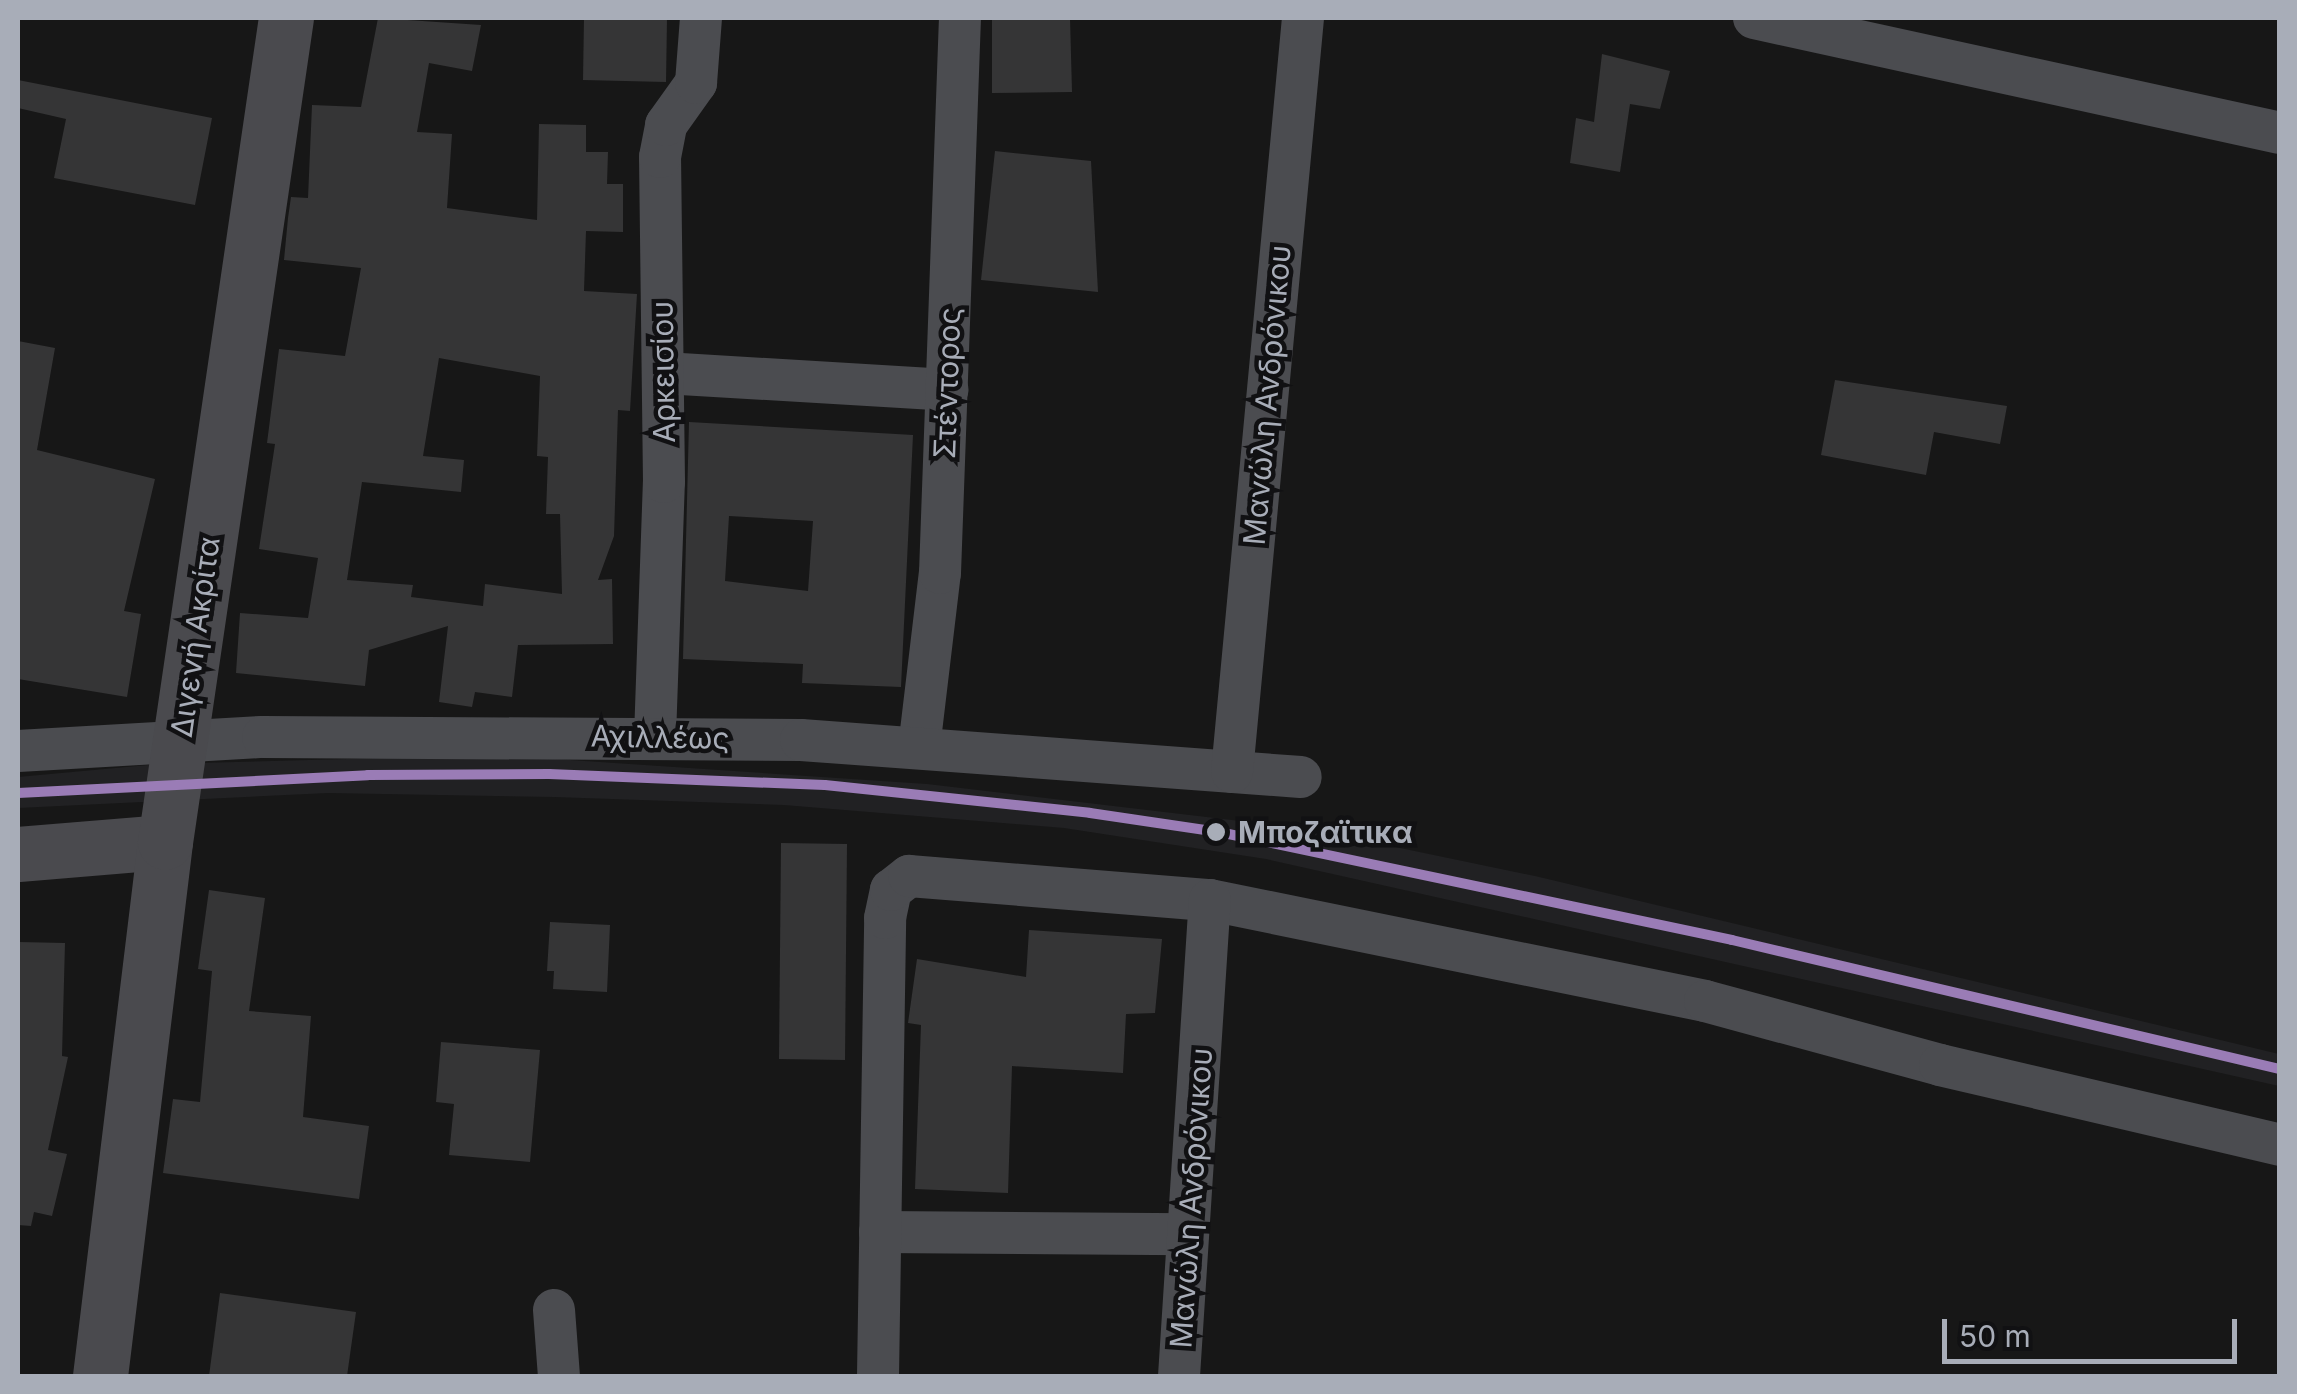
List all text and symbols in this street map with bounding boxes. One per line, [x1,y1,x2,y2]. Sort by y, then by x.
street label: Μανώλη Ανδρόνικου [1236,243,1298,547]
street label: Αρκεισίου [644,301,682,443]
street label: Στέντορος [926,307,968,459]
street label: Διγενή Ακρίτα [163,535,227,739]
street label: Αχιλλέως [590,718,730,756]
place label: Μποζαϊτικα [1238,814,1413,850]
marker: Μποζαϊτικα [1203,819,1229,845]
street label: Μανώλη Ανδρόνικου [1163,1047,1219,1349]
scale bar [1947,1299,2242,1361]
text: 50 m [1959,1318,2031,1354]

